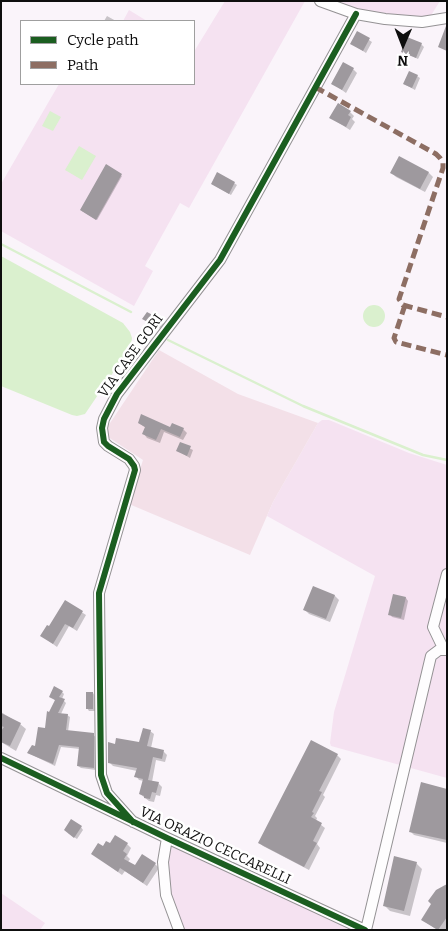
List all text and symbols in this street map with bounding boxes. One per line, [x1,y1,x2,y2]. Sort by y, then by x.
legend [20,20,195,85]
north arrow [378,20,428,70]
text: Cycle path [67,31,139,49]
text: N [397,52,408,69]
text: Path [67,56,98,74]
street label: VIA CASE GORI [95,311,167,401]
street label: VIA ORAZIO CECCARELLI [137,804,293,888]

